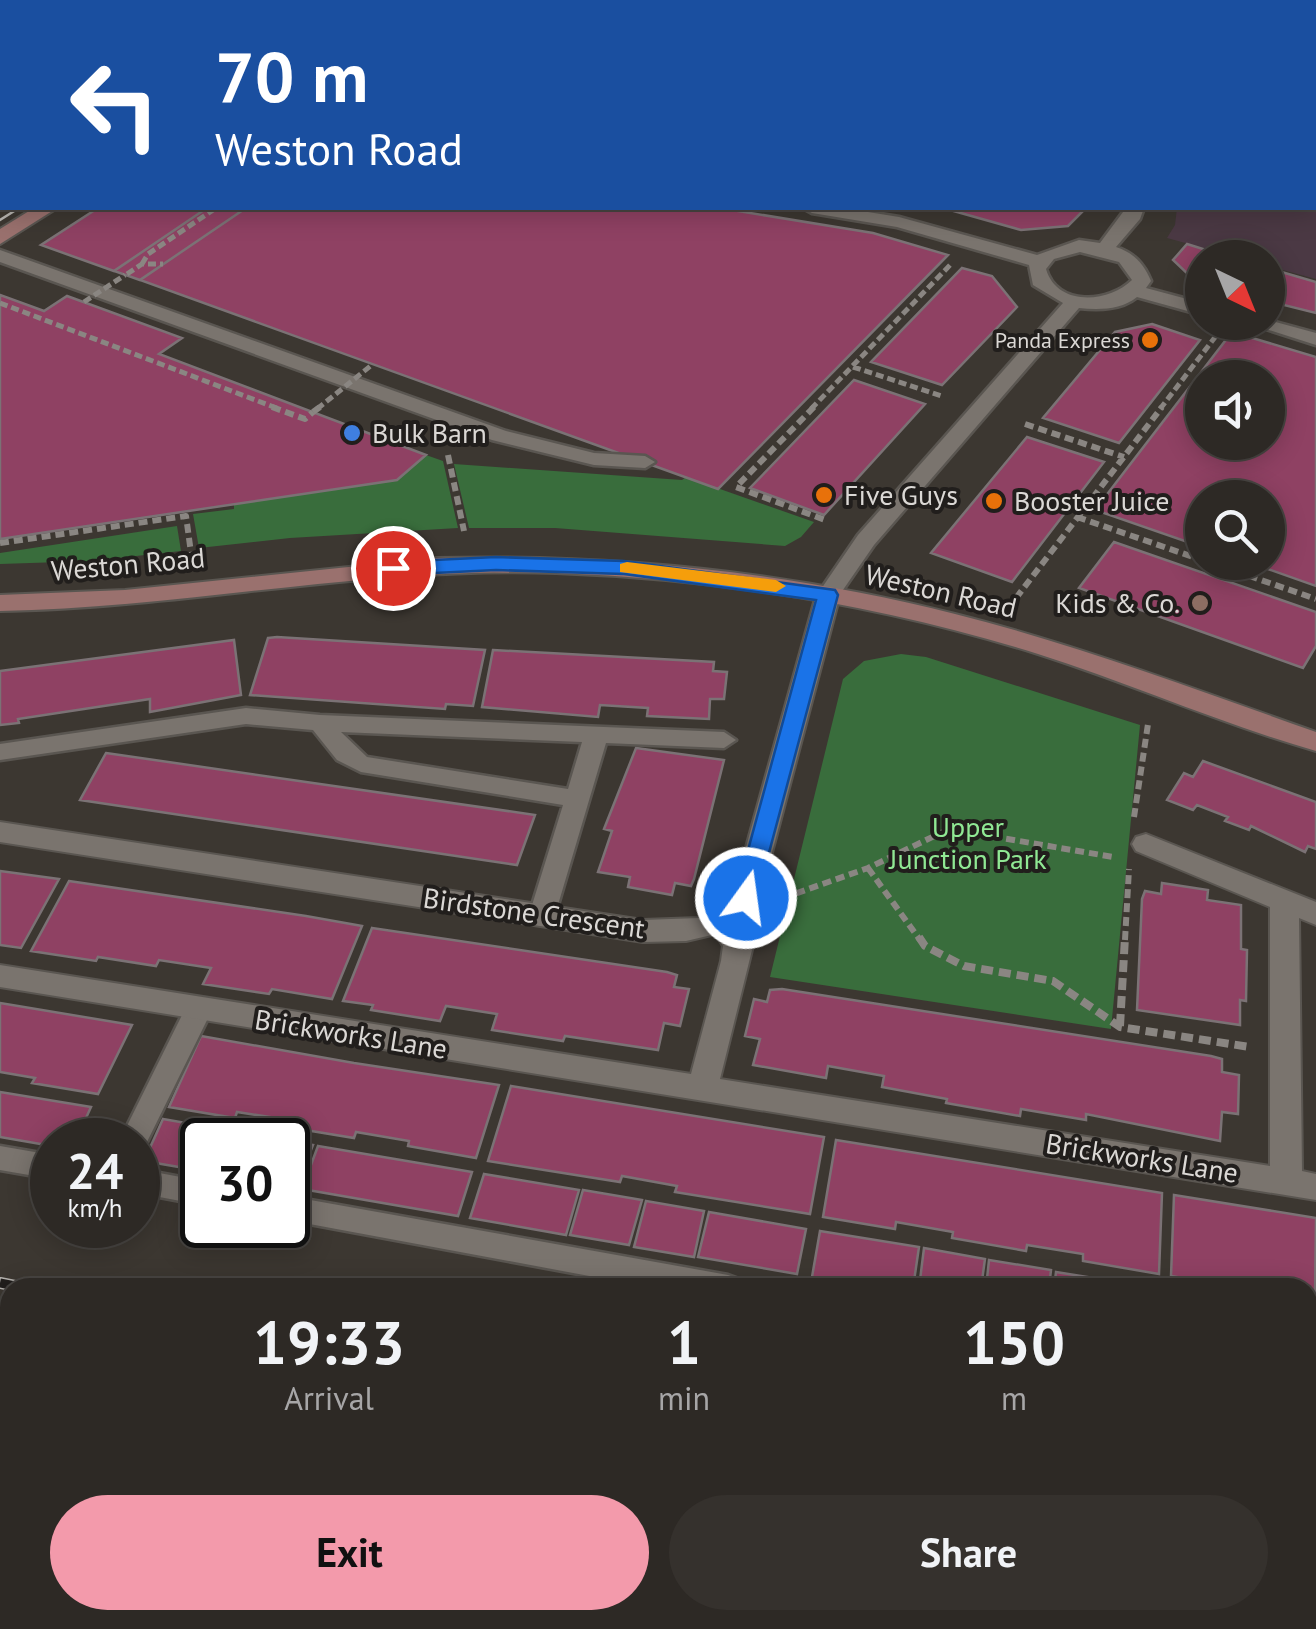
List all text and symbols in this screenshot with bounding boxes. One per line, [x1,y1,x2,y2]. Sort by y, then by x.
text: 70 m [215,31,368,121]
icon: left [50,40,180,170]
text: Weston Road [215,119,463,177]
north arrow [1185,240,1285,340]
map controls [1185,240,1285,580]
place label: Panda Express [995,326,1130,354]
marker: Panda Express [1139,329,1161,351]
button: sound [1185,360,1285,460]
place label: Bulk Barn [372,414,487,451]
marker: Bulk Barn [341,422,363,444]
place label: Five Guys [844,476,958,513]
button: search [1185,480,1285,580]
place label: Booster Juice [1014,482,1170,519]
marker: Five Guys [813,484,835,506]
marker: Booster Juice [983,490,1005,512]
pin [351,526,436,611]
street label: Weston Road [49,538,206,589]
icon: arrive [366,541,421,596]
street label: Weston Road [862,555,1020,626]
place label: Kids & Co. [1055,584,1180,621]
marker: Kids & Co. [1189,592,1211,614]
park label: Upper Junction Park [888,808,1047,877]
position arrow [694,846,798,950]
street label: Birdstone Crescent [421,879,648,946]
street label: Brickworks Lane [252,1000,450,1067]
speed limit sign: 30 [180,1118,310,1248]
street label: Brickworks Lane [1043,1124,1241,1191]
text: 24 [67,1138,123,1203]
text: km/h [68,1192,122,1224]
text: 19:33 [253,1303,405,1381]
text: 1 [667,1303,701,1381]
text: 150 [963,1303,1065,1381]
text: Arrival [284,1377,374,1419]
text: min [658,1377,710,1419]
text: m [1001,1377,1027,1419]
button: Exit [50,1495,649,1610]
button: Share [669,1495,1268,1610]

